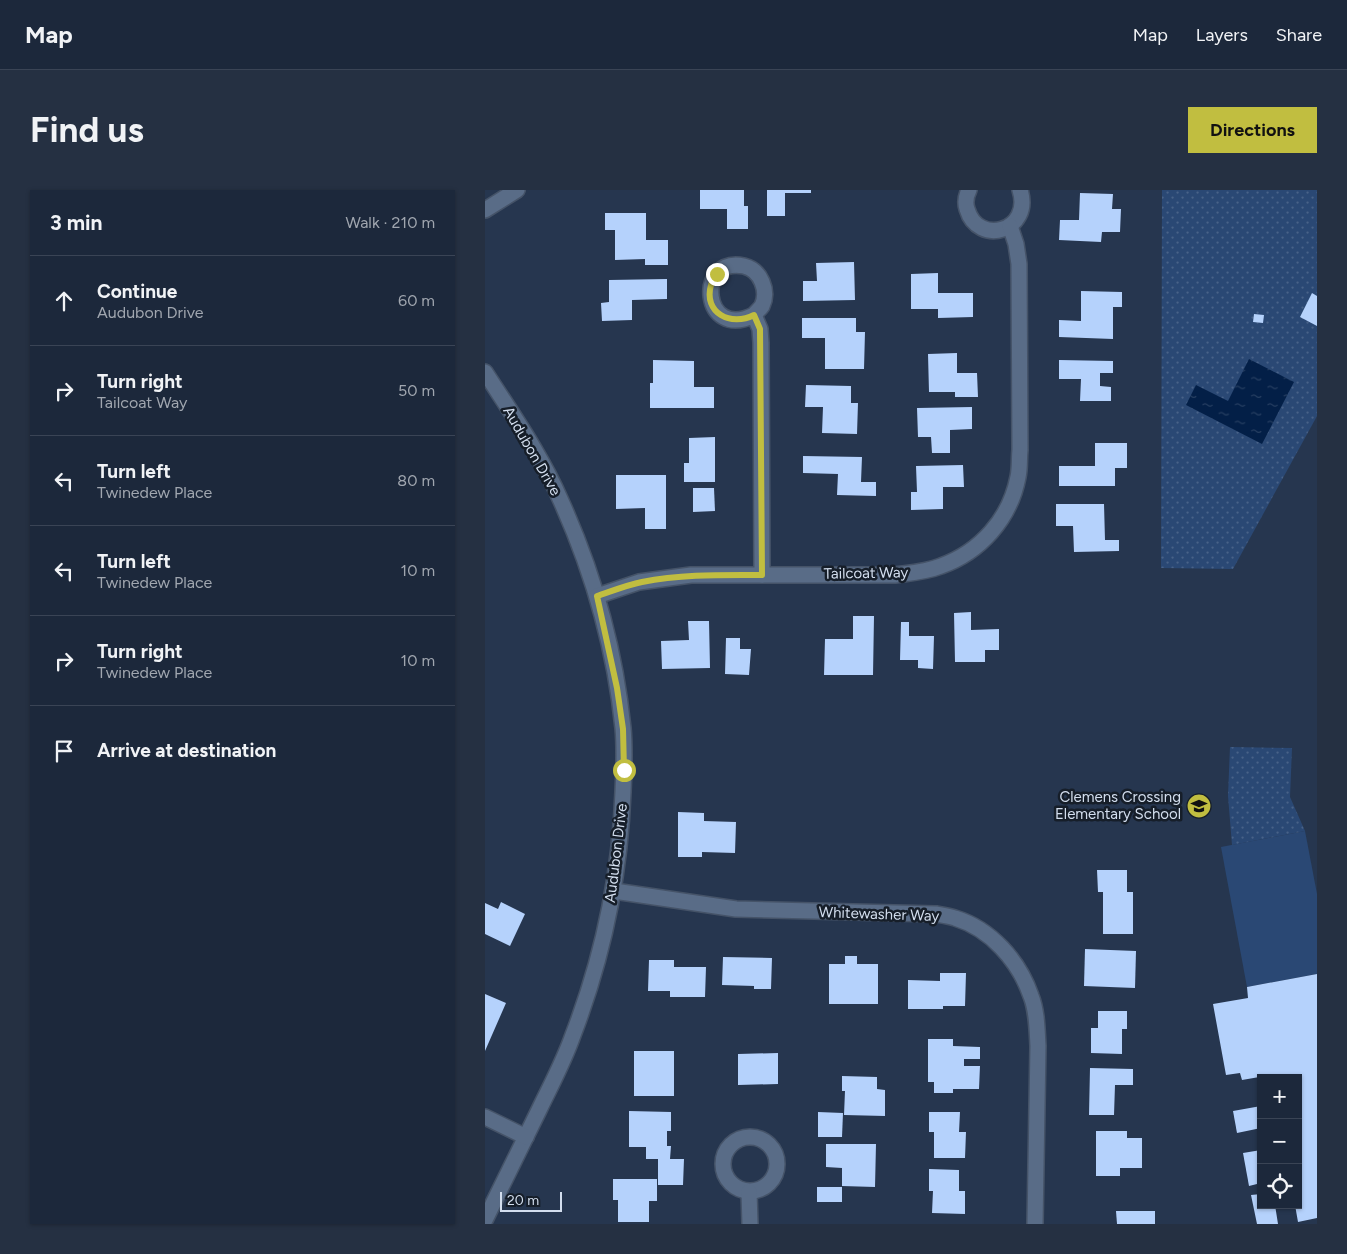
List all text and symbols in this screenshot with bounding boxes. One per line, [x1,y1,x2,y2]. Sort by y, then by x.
text: Map [25,20,73,49]
text: Map [1133,24,1168,46]
text: Layers [1196,24,1248,46]
text: Share [1276,24,1322,46]
button: Directions [1188,107,1317,153]
text: Find us [30,109,144,151]
text: 3 min [50,210,102,235]
text: Walk · 210 m [346,213,435,232]
route end [706,263,729,286]
text: Continue [97,280,177,303]
icon: ahead [50,287,78,315]
text: 60 m [398,291,435,310]
text: Audubon Drive [97,303,204,322]
text: Turn right [97,370,183,393]
icon: right [50,377,78,405]
text: 50 m [398,381,435,400]
text: Tailcoat Way [97,393,188,412]
street label: Audubon Drive [499,403,565,499]
text: Turn left [97,460,171,483]
icon: left [50,467,78,495]
text: 80 m [397,471,435,490]
text: Twinedew Place [97,483,212,502]
text: Turn left [97,550,171,573]
icon: left [50,557,78,585]
text: 10 m [401,561,435,580]
street label: Tailcoat Way [823,563,909,583]
text: Twinedew Place [97,573,212,592]
text: Turn right [97,640,183,663]
icon: right [50,647,78,675]
text: 10 m [401,651,435,670]
text: Twinedew Place [97,663,212,682]
icon: arrive [50,737,78,765]
text: Arrive at destination [97,739,276,762]
route start [613,759,636,782]
place label: Clemens Crossing Elementary School [1055,788,1181,823]
school or university icon: Clemens Crossing Elementary School [1186,793,1212,819]
street label: Audubon Drive [601,802,631,904]
street label: Whitewasher Way [818,903,940,925]
map controls [1257,1074,1302,1209]
button: + [1257,1074,1302,1119]
button: − [1257,1119,1302,1164]
button: locate [1257,1164,1302,1209]
scale bar [500,1189,563,1212]
text: 20 m [507,1192,539,1209]

